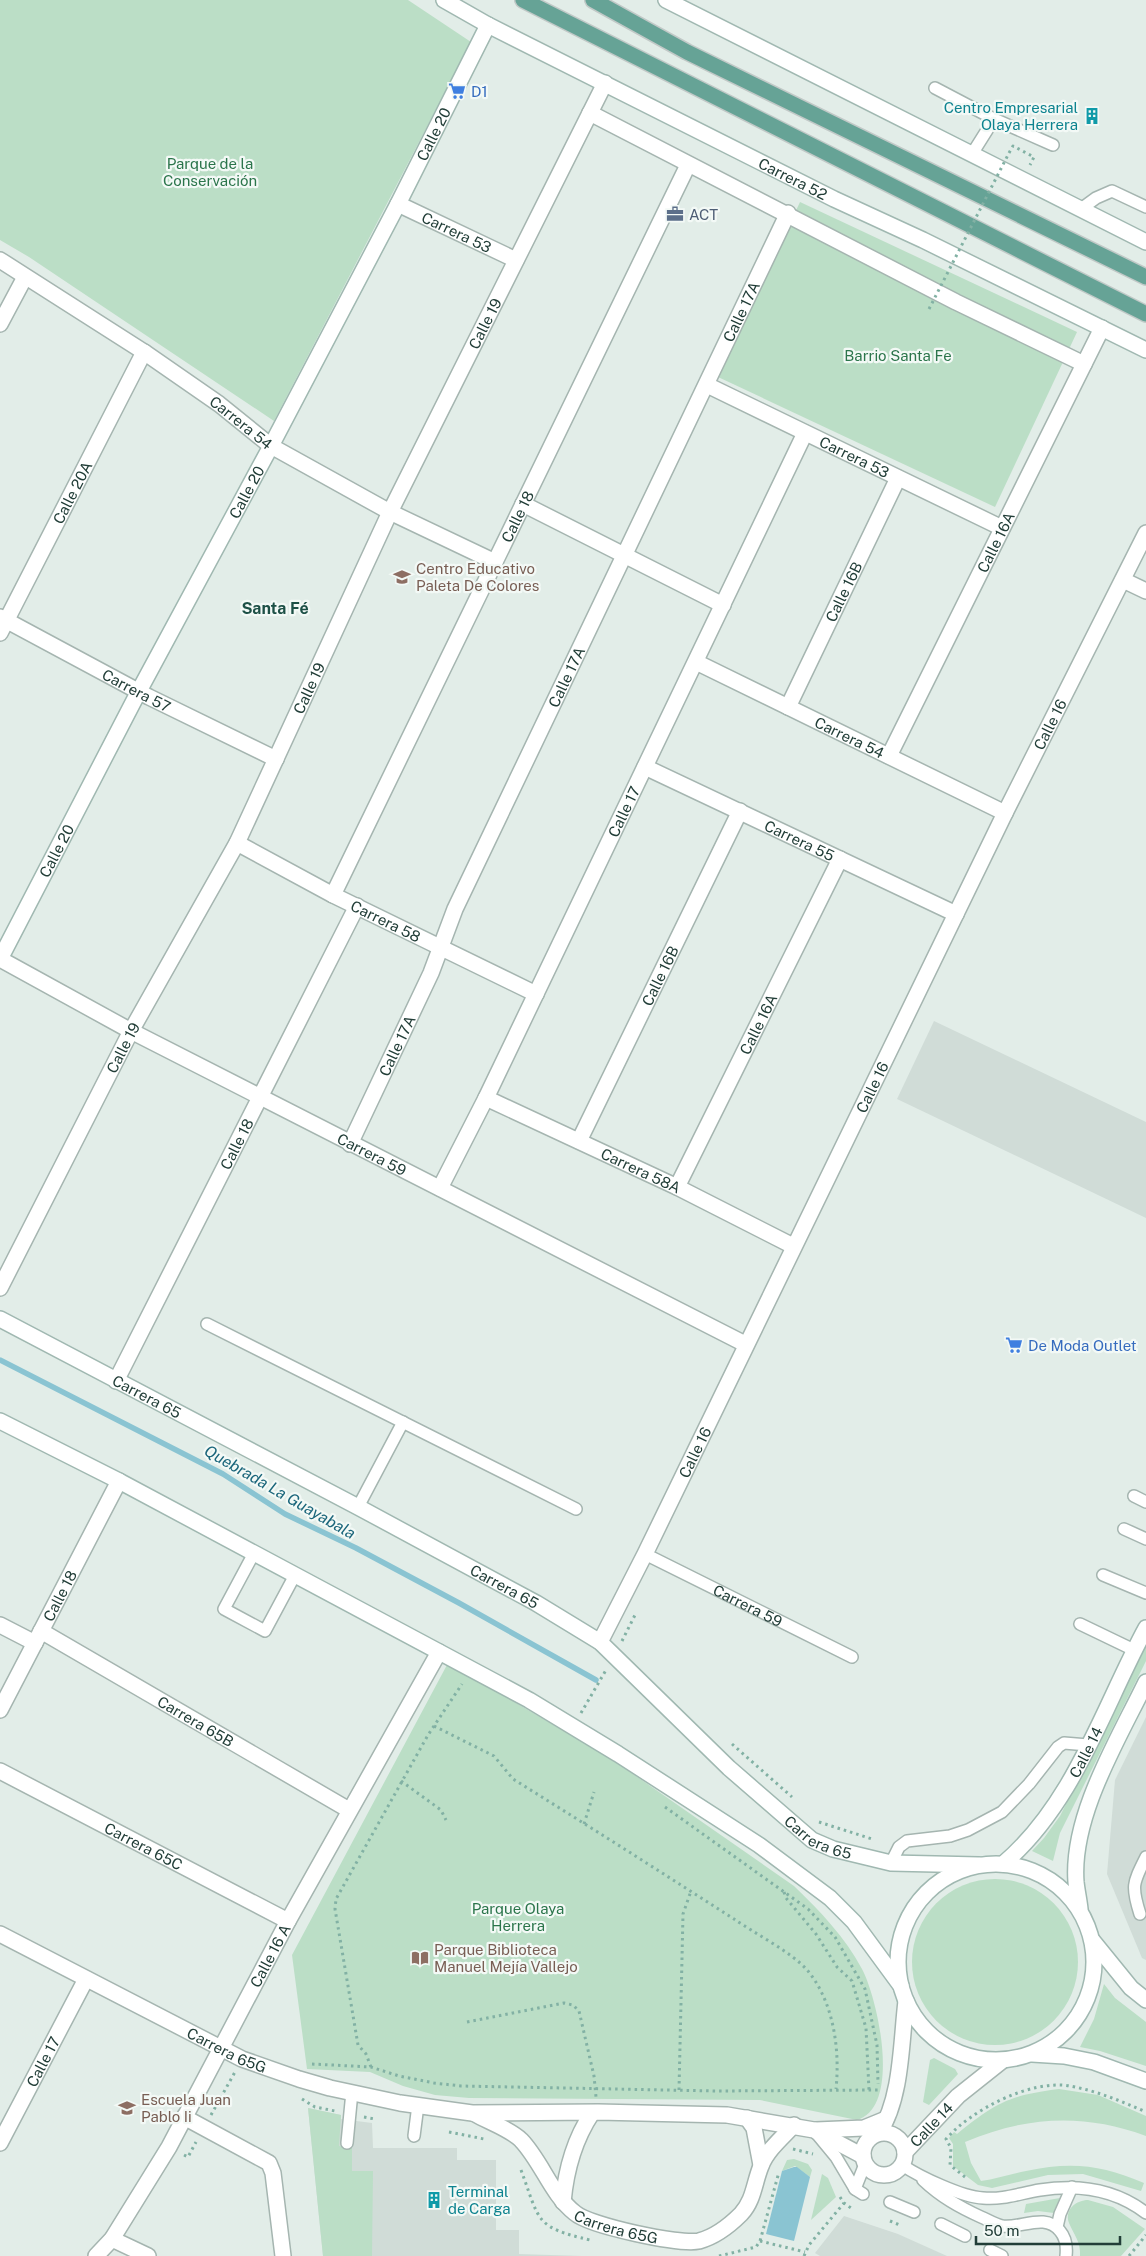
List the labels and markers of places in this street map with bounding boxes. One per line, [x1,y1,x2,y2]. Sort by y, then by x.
supermarket icon: D1 [447,81,467,101]
place label: D1 [471,83,488,100]
place label: Centro Empresarial Olaya Herrera [944,99,1078,133]
building icon: Centro Empresarial Olaya Herrera [1082,106,1102,126]
office icon: ACT [665,204,685,224]
place label: ACT [689,206,718,223]
place label: Centro Educativo Paleta De Colores [416,560,539,594]
school or university icon: Centro Educativo Paleta De Colores [392,567,412,587]
supermarket icon: De Moda Outlet [1004,1335,1024,1355]
place label: De Moda Outlet [1028,1337,1137,1354]
place label: Parque Biblioteca Manuel Mejía Vallejo [434,1941,578,1975]
library icon: Parque Biblioteca Manuel Mejía Vallejo [410,1948,430,1968]
place label: Escuela Juan Pablo Ii [141,2091,231,2125]
school or university icon: Escuela Juan Pablo Ii [117,2098,137,2118]
place label: Terminal de Carga [448,2183,511,2217]
building icon: Terminal de Carga [424,2190,444,2210]

